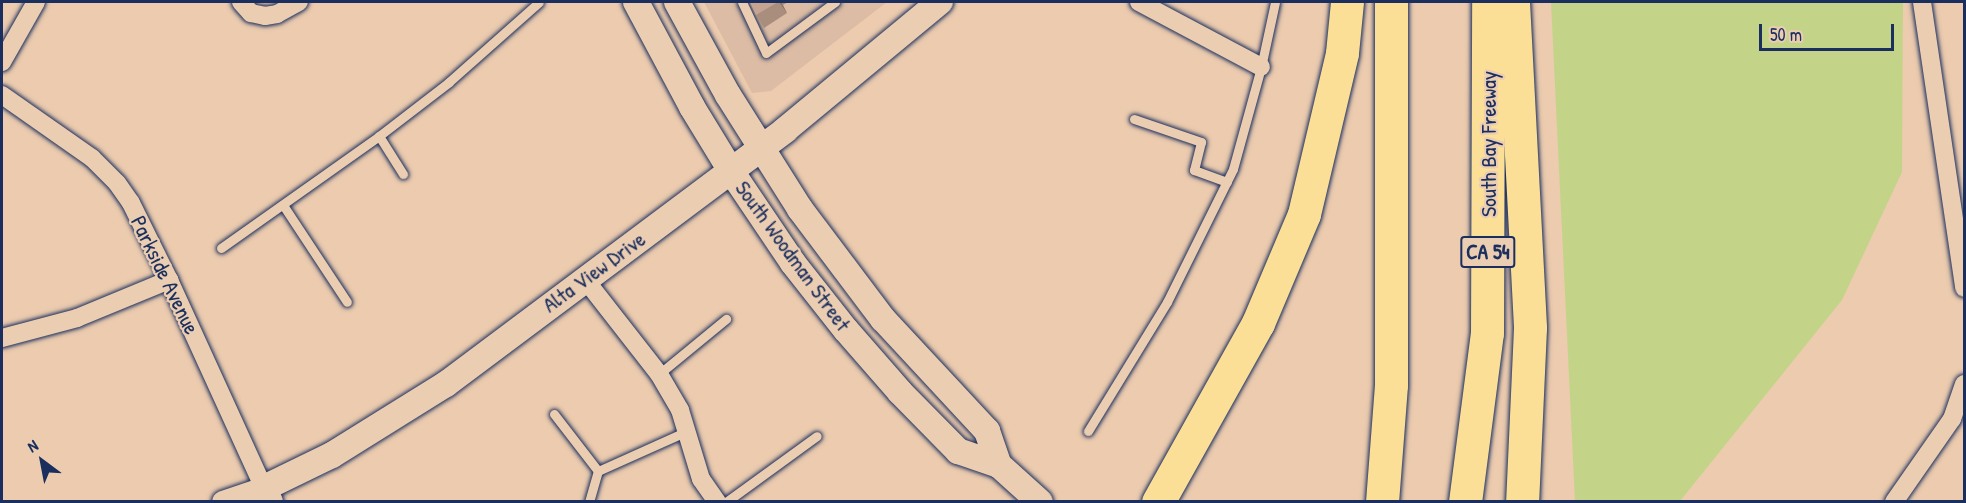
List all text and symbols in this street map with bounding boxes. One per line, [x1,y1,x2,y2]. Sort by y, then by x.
scale bar [1762,12,1897,50]
text: 50 m [1770,22,1802,47]
street label: South Bay Freeway [1476,71,1502,217]
street label: South Woodman Street [730,176,856,336]
street label: Parkside Avenue [125,212,205,338]
street label: Alta View Drive [537,226,651,318]
road number: CA 54 [1460,234,1516,270]
north arrow [12,431,72,491]
text: N [23,434,42,457]

